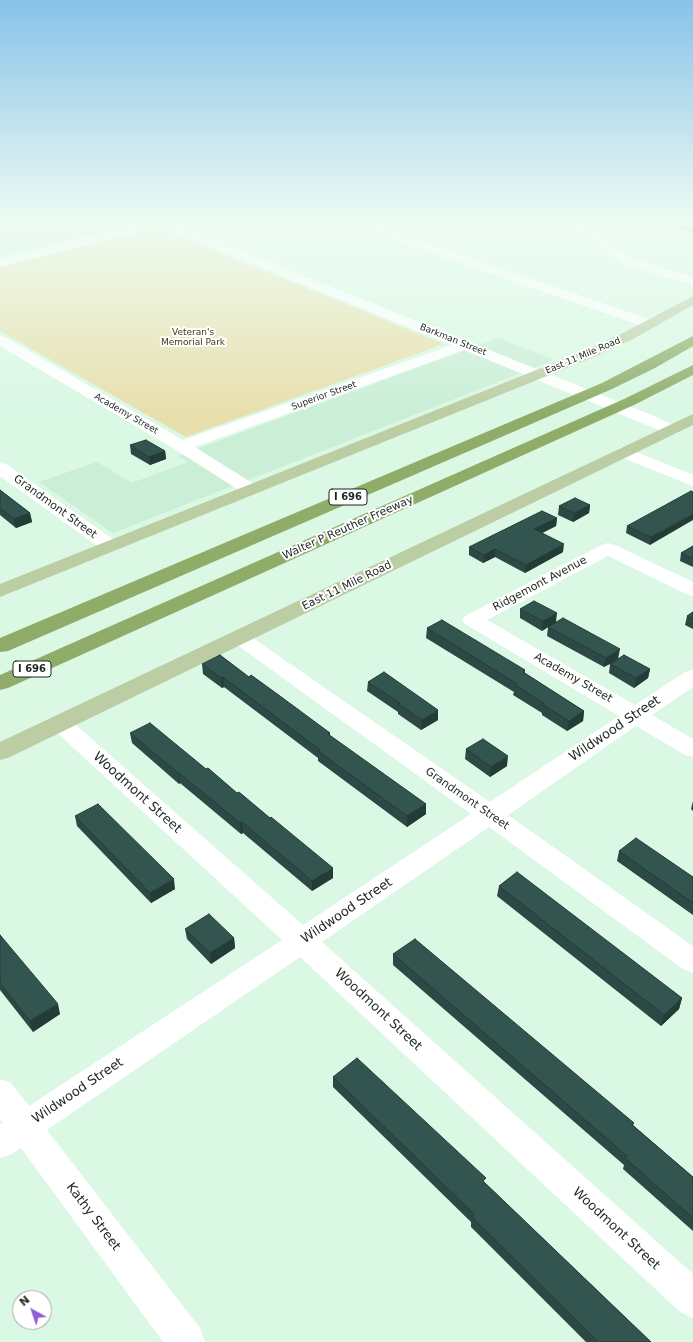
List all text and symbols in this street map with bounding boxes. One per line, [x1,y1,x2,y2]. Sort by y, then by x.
street label: Barkman Street [418,322,488,358]
park label: Veteran's Memorial Park [161,328,225,349]
street label: East 11 Mile Road [544,335,622,377]
street label: Superior Street [290,379,358,413]
street label: Academy Street [92,391,160,437]
street label: Grandmont Street [11,472,99,542]
road number: I 696 [329,489,367,505]
street label: Walter P Reuther Freeway [281,493,415,563]
street label: Ridgemont Avenue [491,554,589,614]
street label: East 11 Mile Road [300,559,394,613]
street label: Academy Street [532,650,614,706]
road number: I 696 [13,661,51,677]
street label: Wildwood Street [567,693,663,765]
street label: Woodmont Street [89,749,185,837]
street label: Grandmont Street [423,765,511,833]
street label: Wildwood Street [299,875,395,947]
street label: Woodmont Street [331,965,425,1055]
street label: Wildwood Street [30,1055,126,1127]
street label: Kathy Street [62,1180,124,1254]
street label: Woodmont Street [569,1184,663,1274]
north arrow [12,1290,52,1330]
text: N [17,1293,32,1309]

